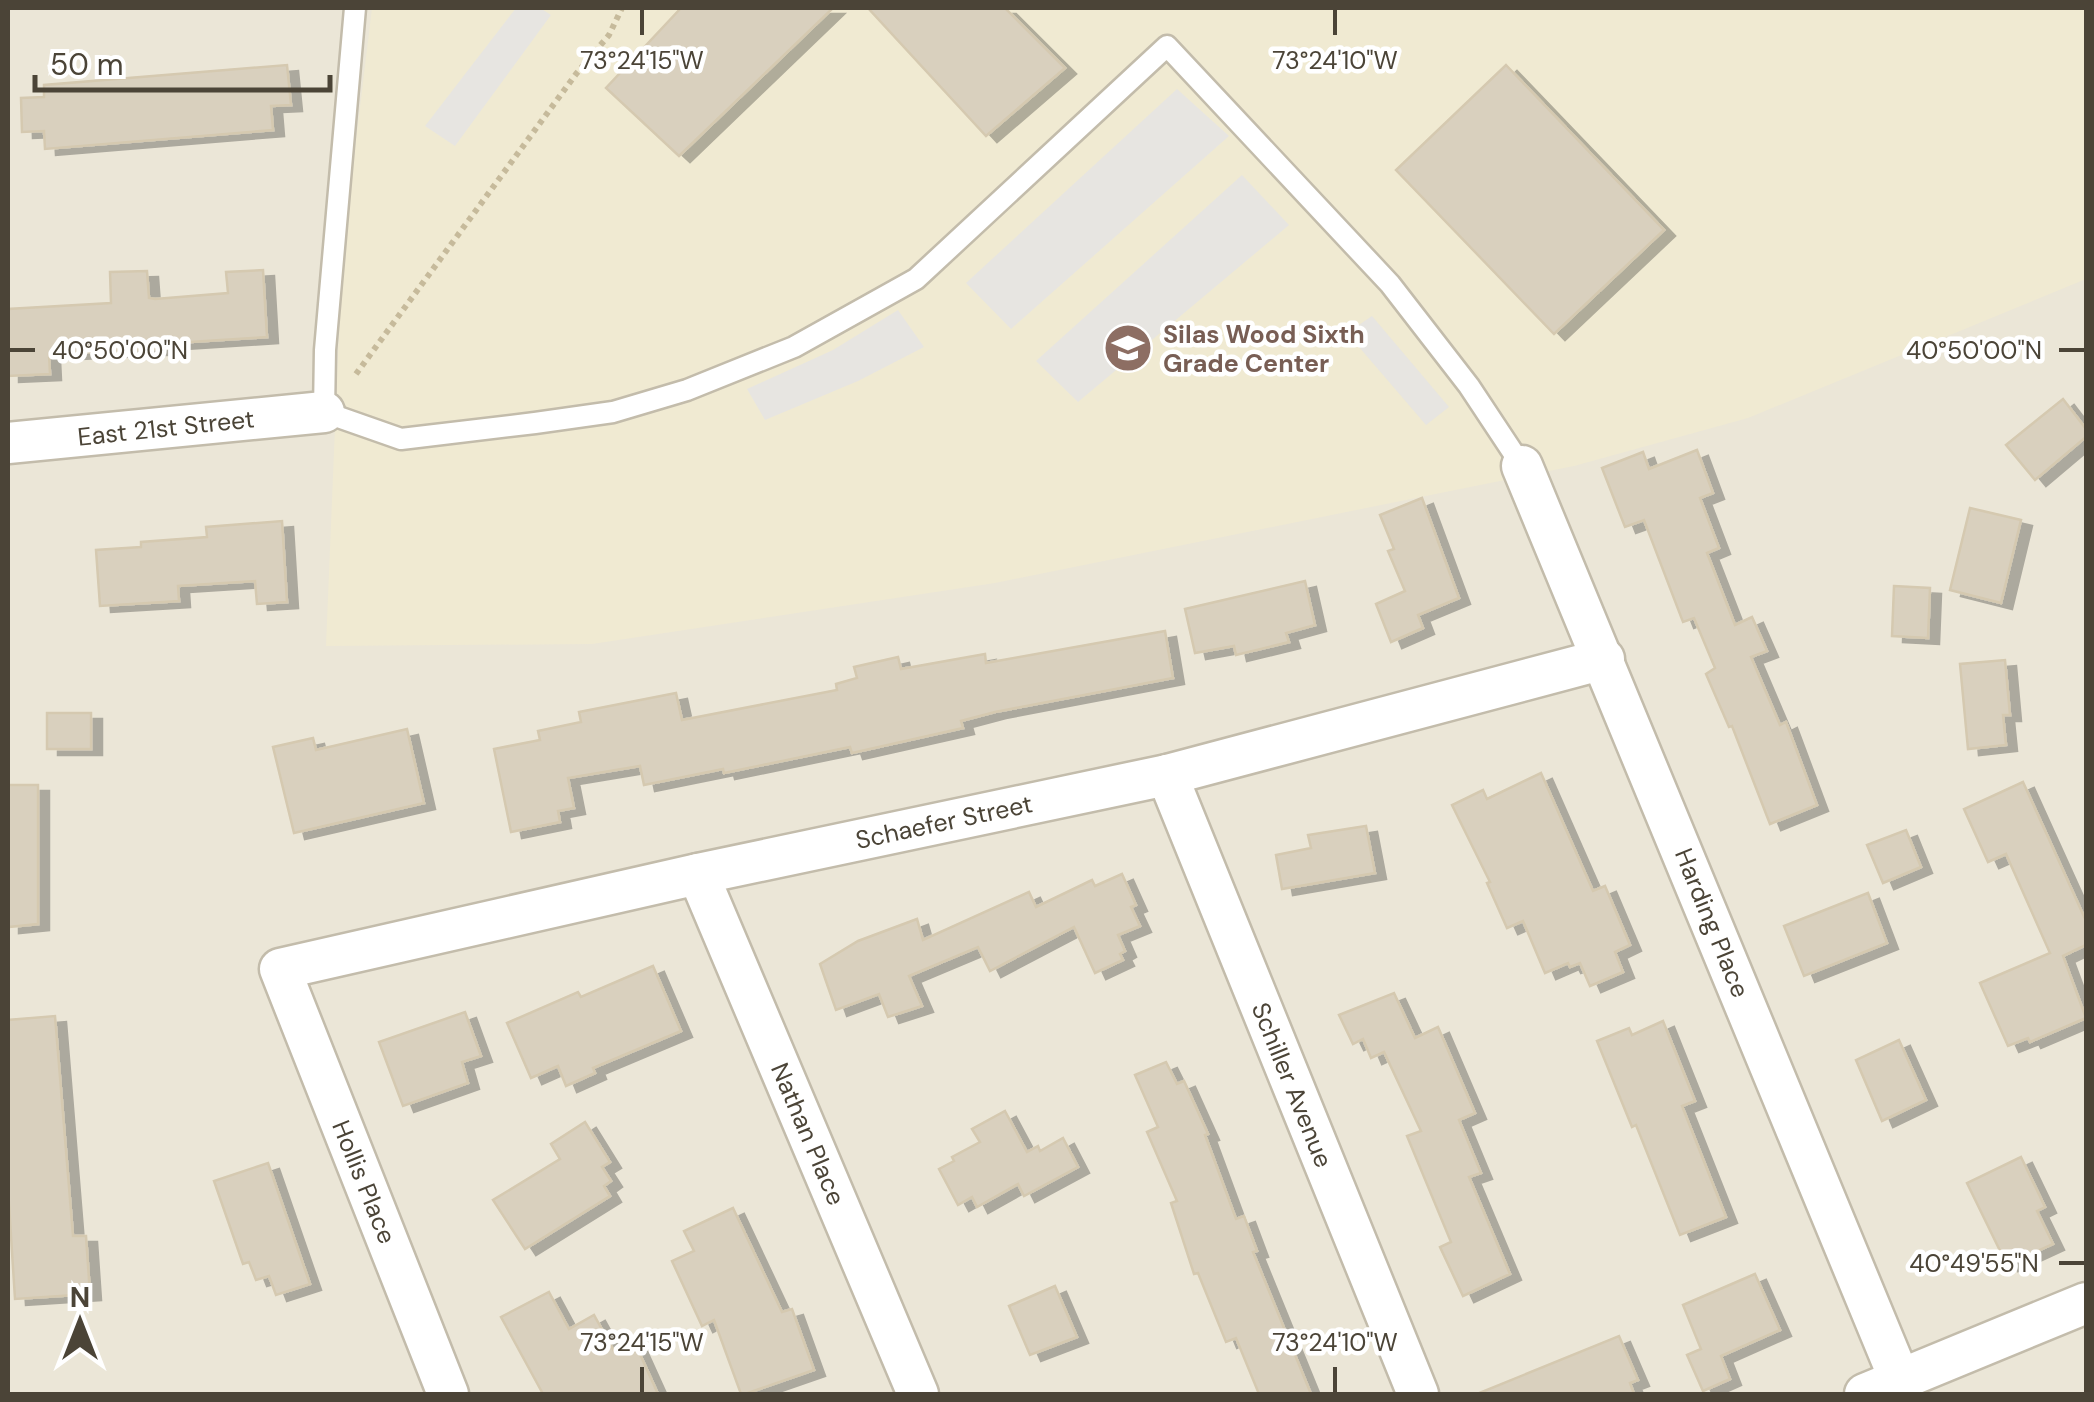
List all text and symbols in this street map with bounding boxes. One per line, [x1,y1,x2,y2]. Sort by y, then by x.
scale bar [35,30,330,92]
text: 73°24'15"W [580,44,704,77]
text: 73°24'10"W [1272,44,1398,77]
text: 50 m [50,45,124,84]
place label: Silas Wood Sixth Grade Center [1163,318,1365,380]
school or university icon: Silas Wood Sixth Grade Center [1102,322,1154,374]
text: 40°50'00"N [52,334,188,367]
text: 40°50'00"N [1906,334,2042,367]
street label: East 21st Street [76,402,256,454]
street label: Schaefer Street [853,787,1035,857]
street label: Harding Place [1667,843,1757,1003]
street label: Schiller Avenue [1244,998,1340,1172]
street label: Nathan Place [763,1058,853,1210]
street label: Hollis Place [324,1115,404,1249]
text: 40°49'55"N [1909,1247,2039,1280]
north arrow [30,1272,130,1372]
text: N [70,1279,90,1316]
text: 73°24'15"W [580,1326,704,1359]
text: 73°24'10"W [1272,1326,1398,1359]

